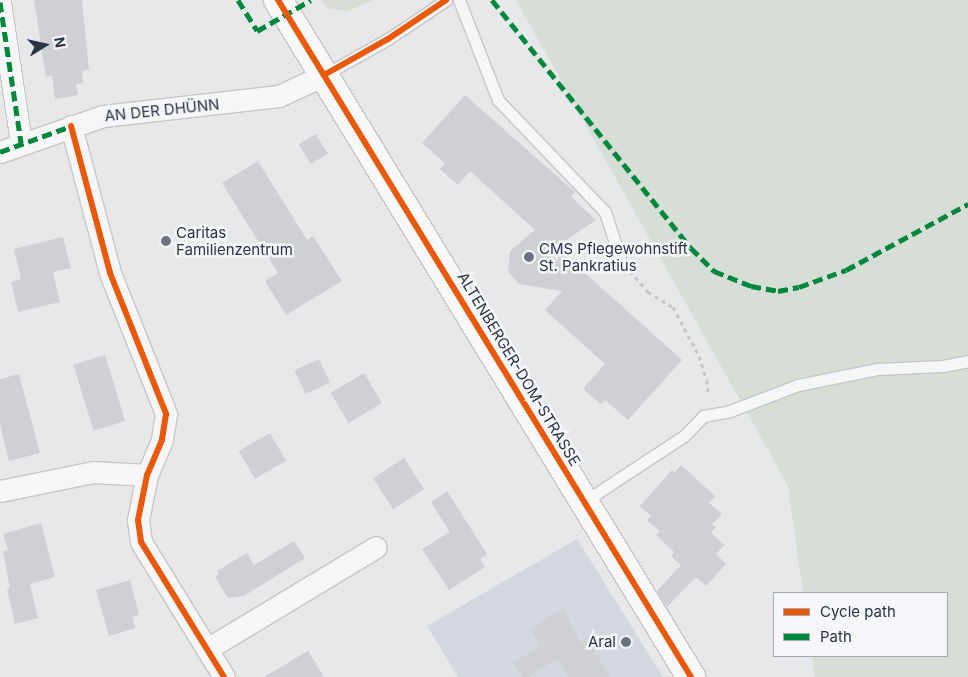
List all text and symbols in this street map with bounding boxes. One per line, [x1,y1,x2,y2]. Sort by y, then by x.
north arrow [20,20,70,70]
text: N [51,36,70,49]
street label: AN DER DHÜNN [104,95,220,125]
place label: Caritas Familienzentrum [176,223,293,258]
marker: Caritas Familienzentrum [160,235,172,247]
place label: CMS Pflegewohnstift St. Pankratius [539,239,688,274]
marker: CMS Pflegewohnstift St. Pankratius [523,251,535,263]
street label: ALTENBERGER-DOM-STRASSE [454,269,584,469]
legend [773,592,948,657]
text: Cycle path [820,602,896,621]
text: Path [820,627,852,646]
place label: Aral [588,633,616,651]
marker: Aral [620,636,632,648]

